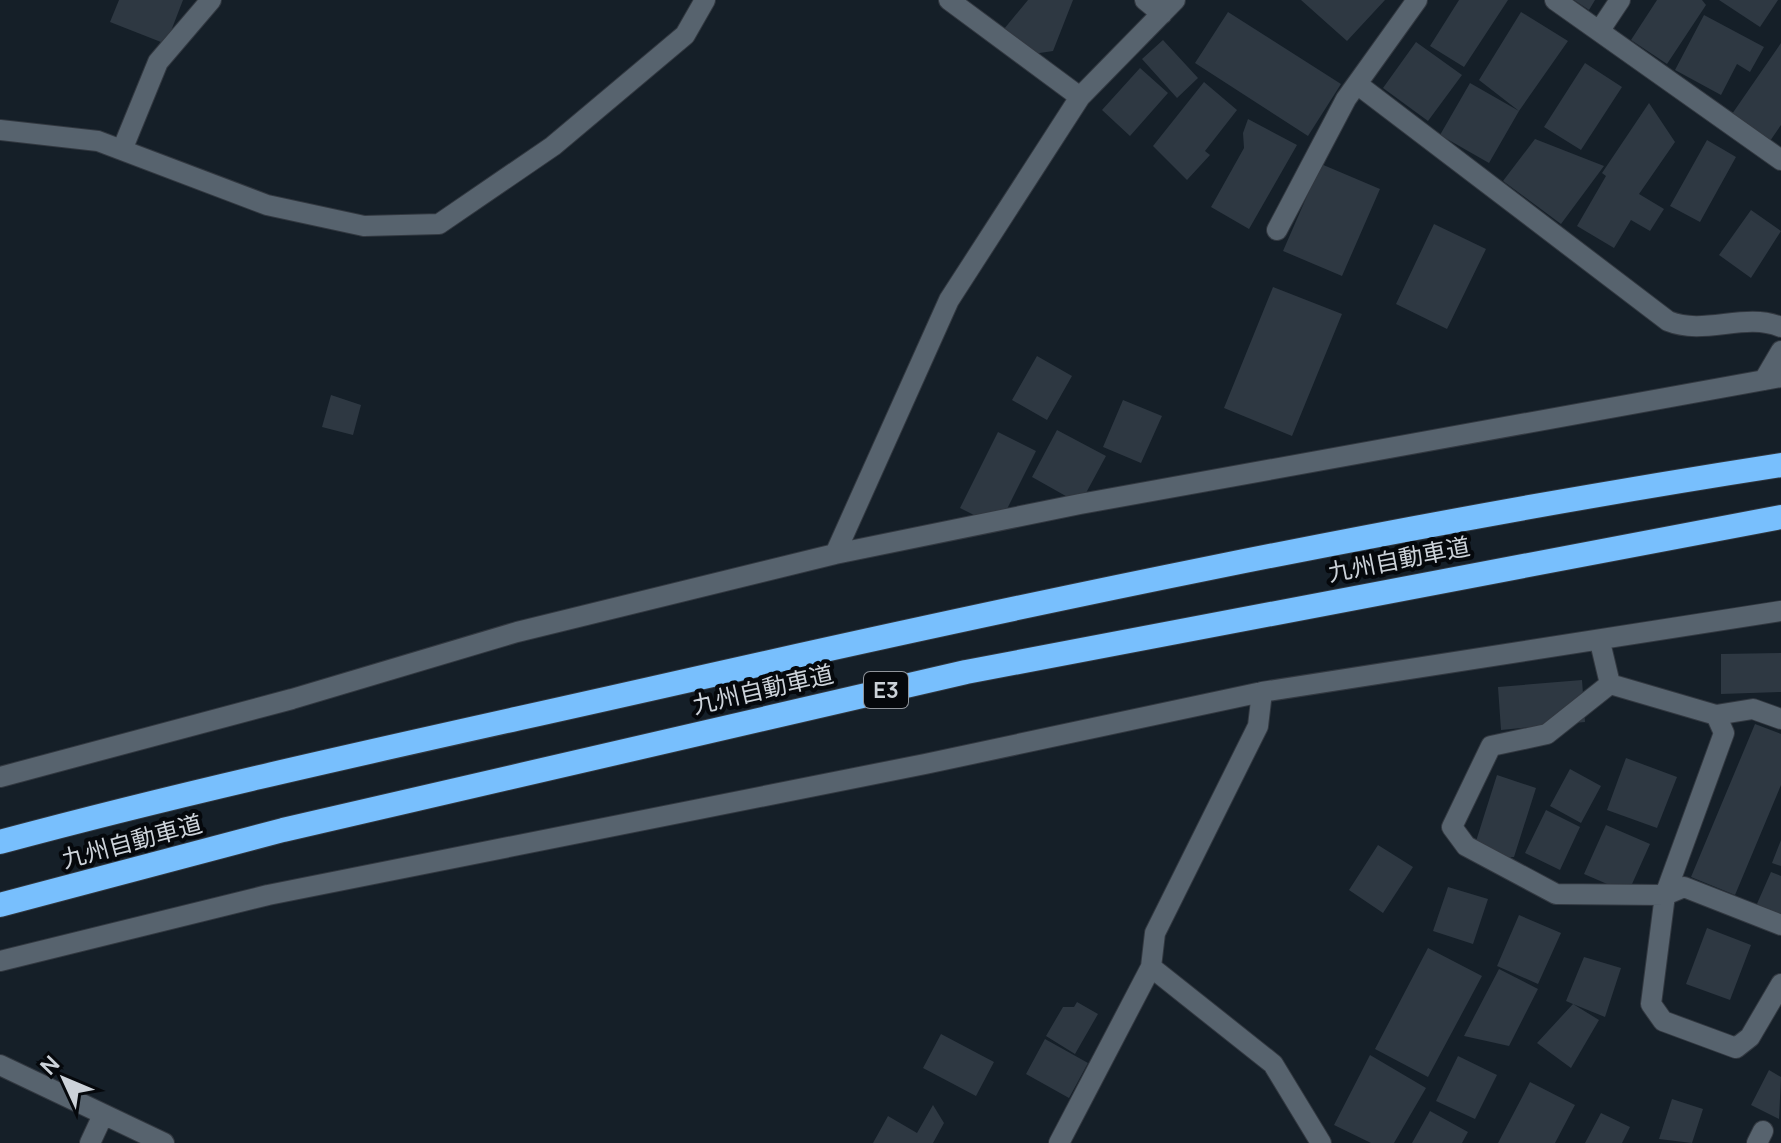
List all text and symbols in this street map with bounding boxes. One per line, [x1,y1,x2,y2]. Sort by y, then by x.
street label: 九州自動車道 [1325,529,1473,588]
street label: 九州自動車道 [689,656,837,721]
road number: E3 [864,672,908,708]
street label: 九州自動車道 [58,806,205,875]
north arrow [24,1039,104,1119]
text: N [33,1049,66,1081]

